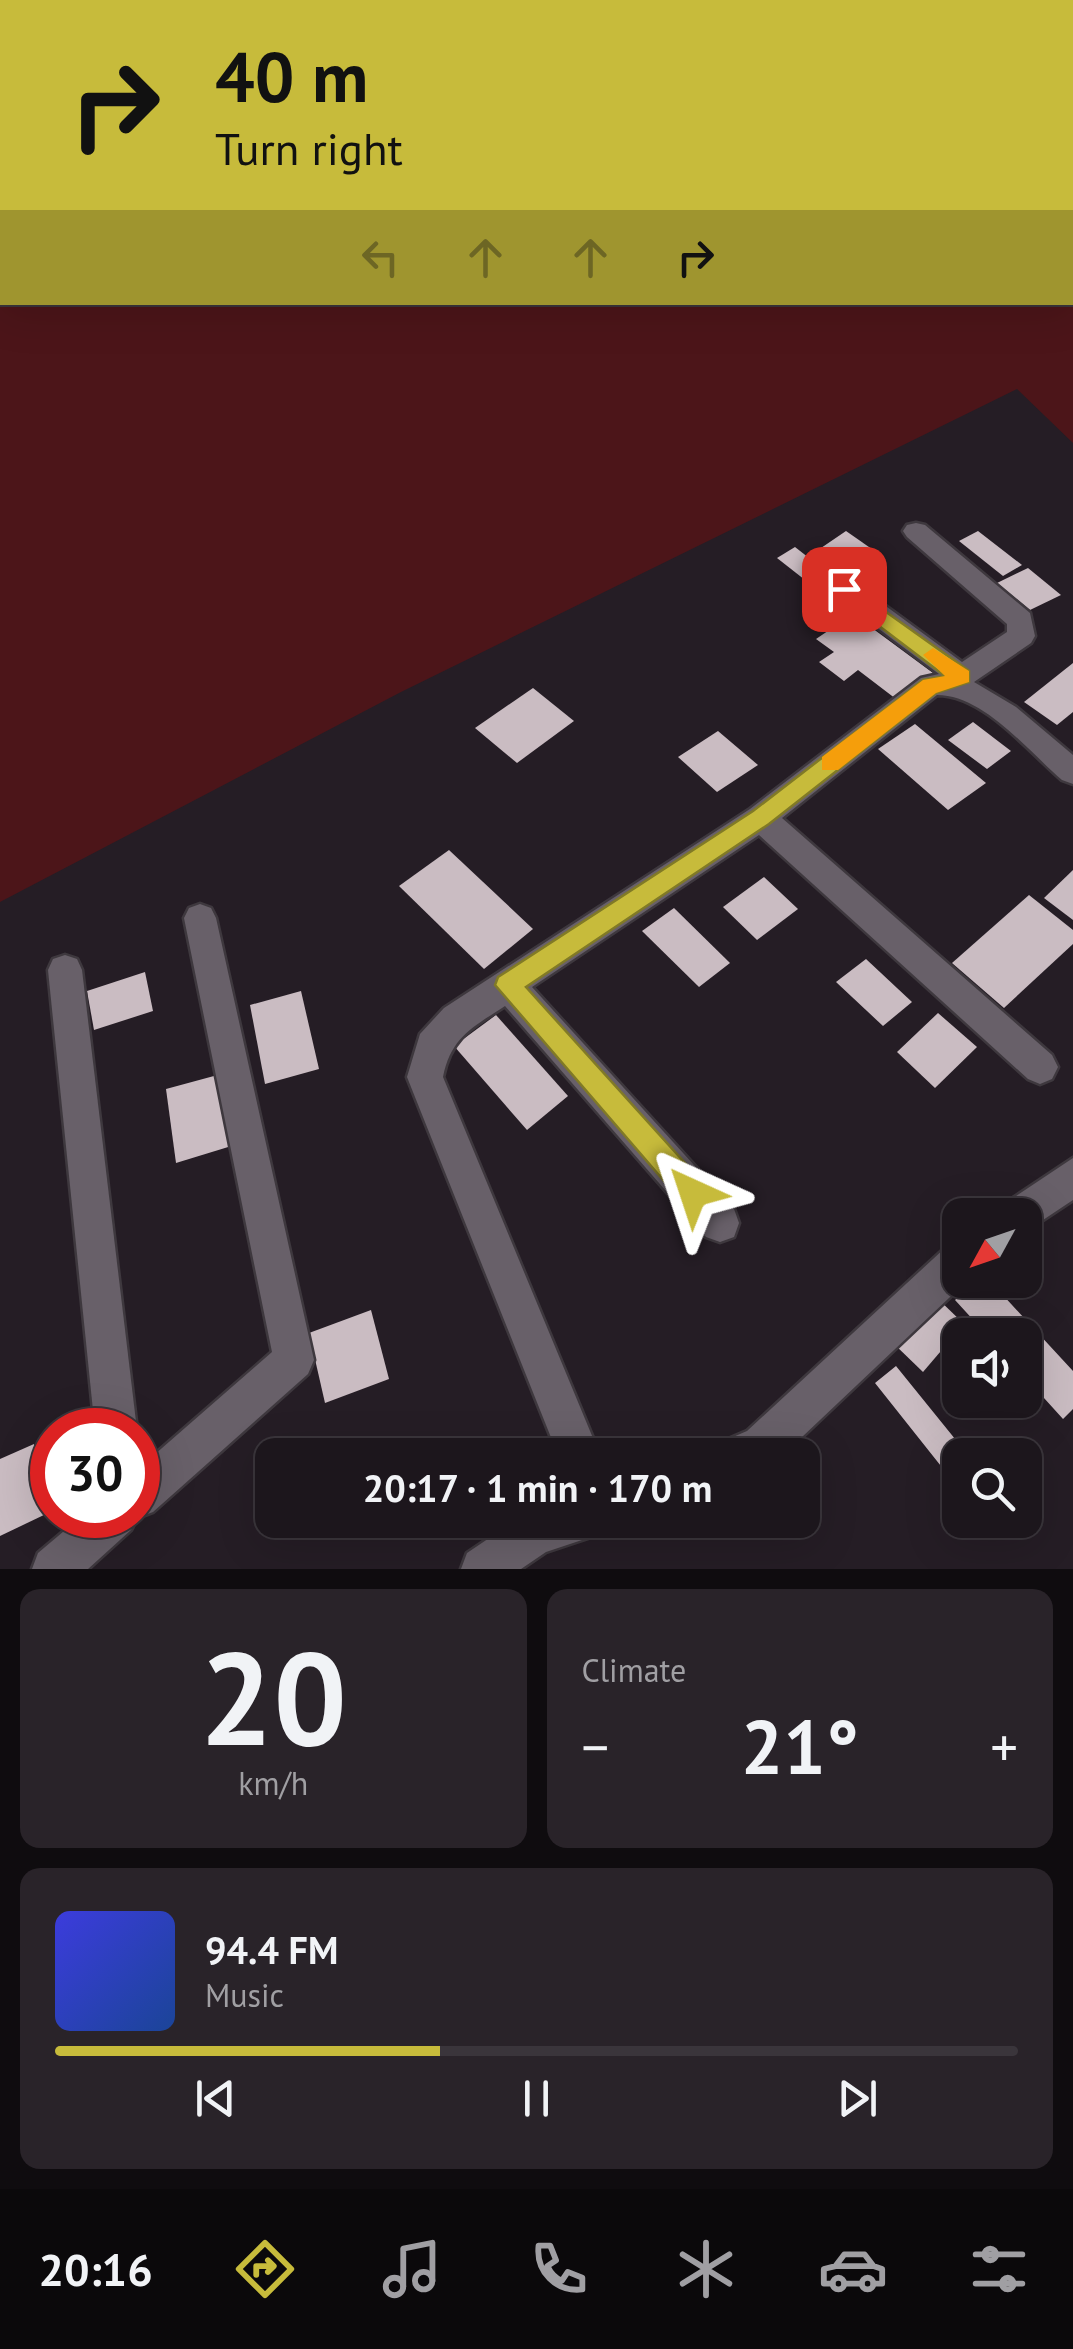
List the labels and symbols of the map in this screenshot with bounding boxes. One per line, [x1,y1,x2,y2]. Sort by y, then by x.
pin [802,547,887,632]
position arrow [641,1141,745,1245]
north arrow [942,1198,1042,1298]
speed limit sign: 30 [30,1408,160,1538]

